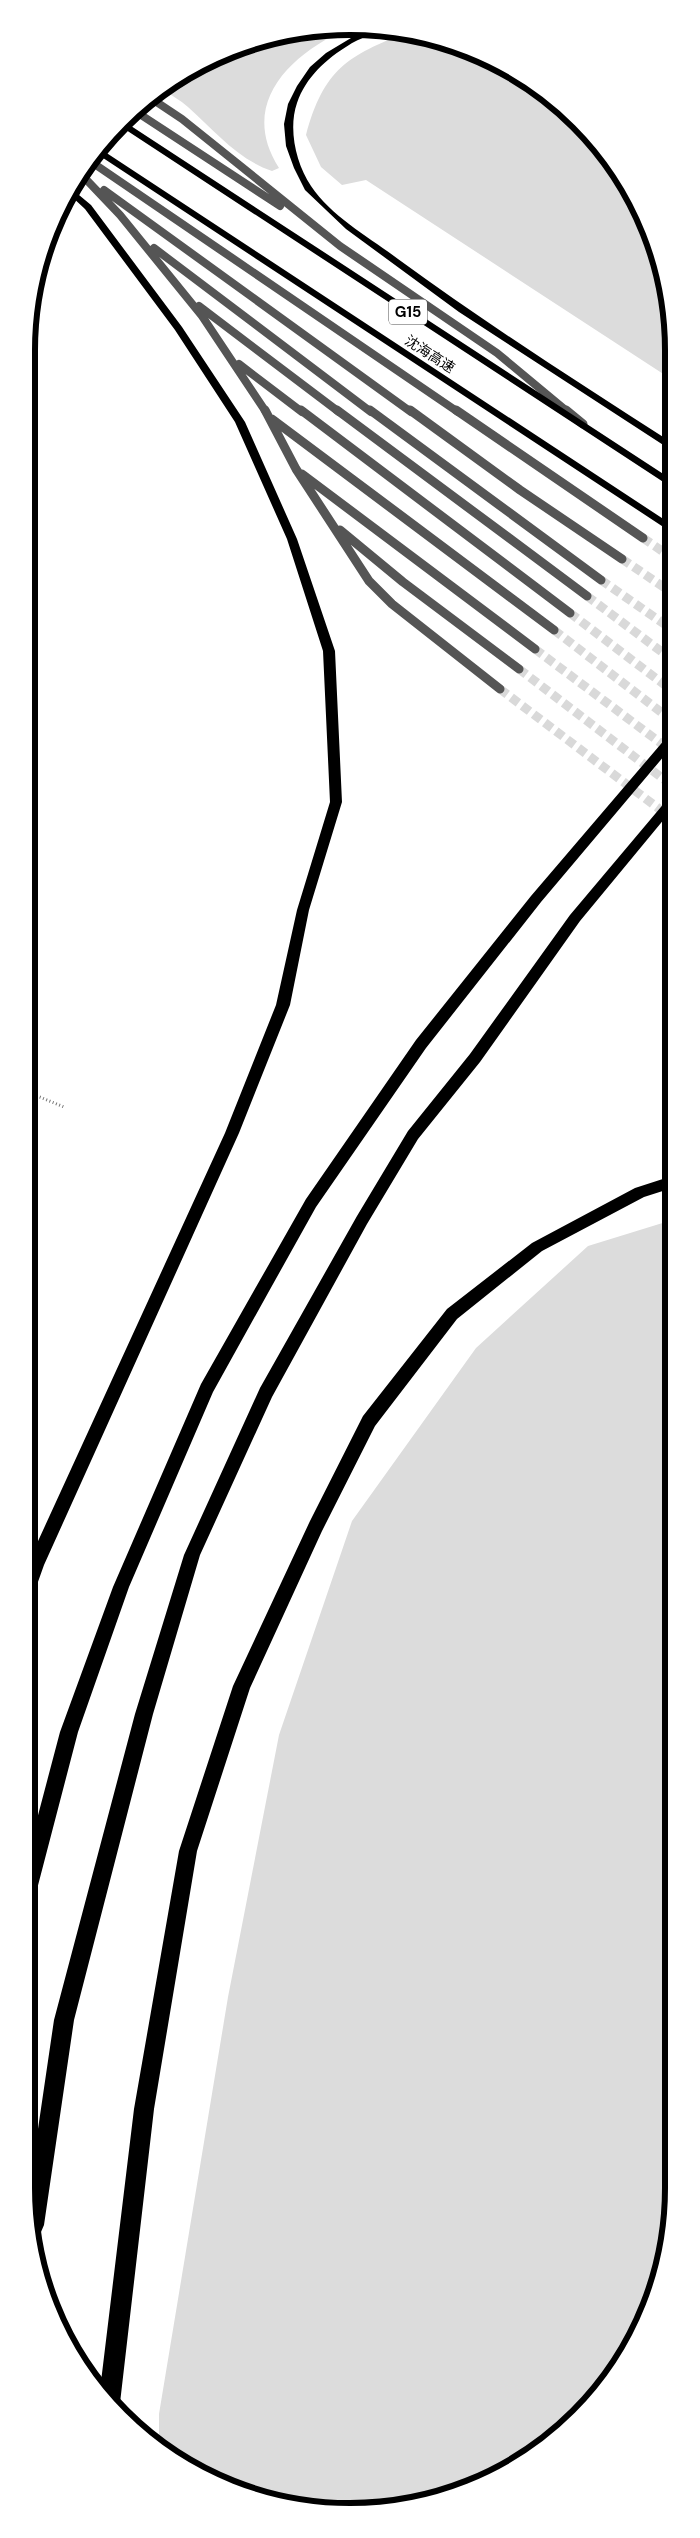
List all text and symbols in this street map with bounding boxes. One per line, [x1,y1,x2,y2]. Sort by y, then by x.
road number: G15 [389,300,427,324]
street label: 沈海高速 [402,331,458,377]

